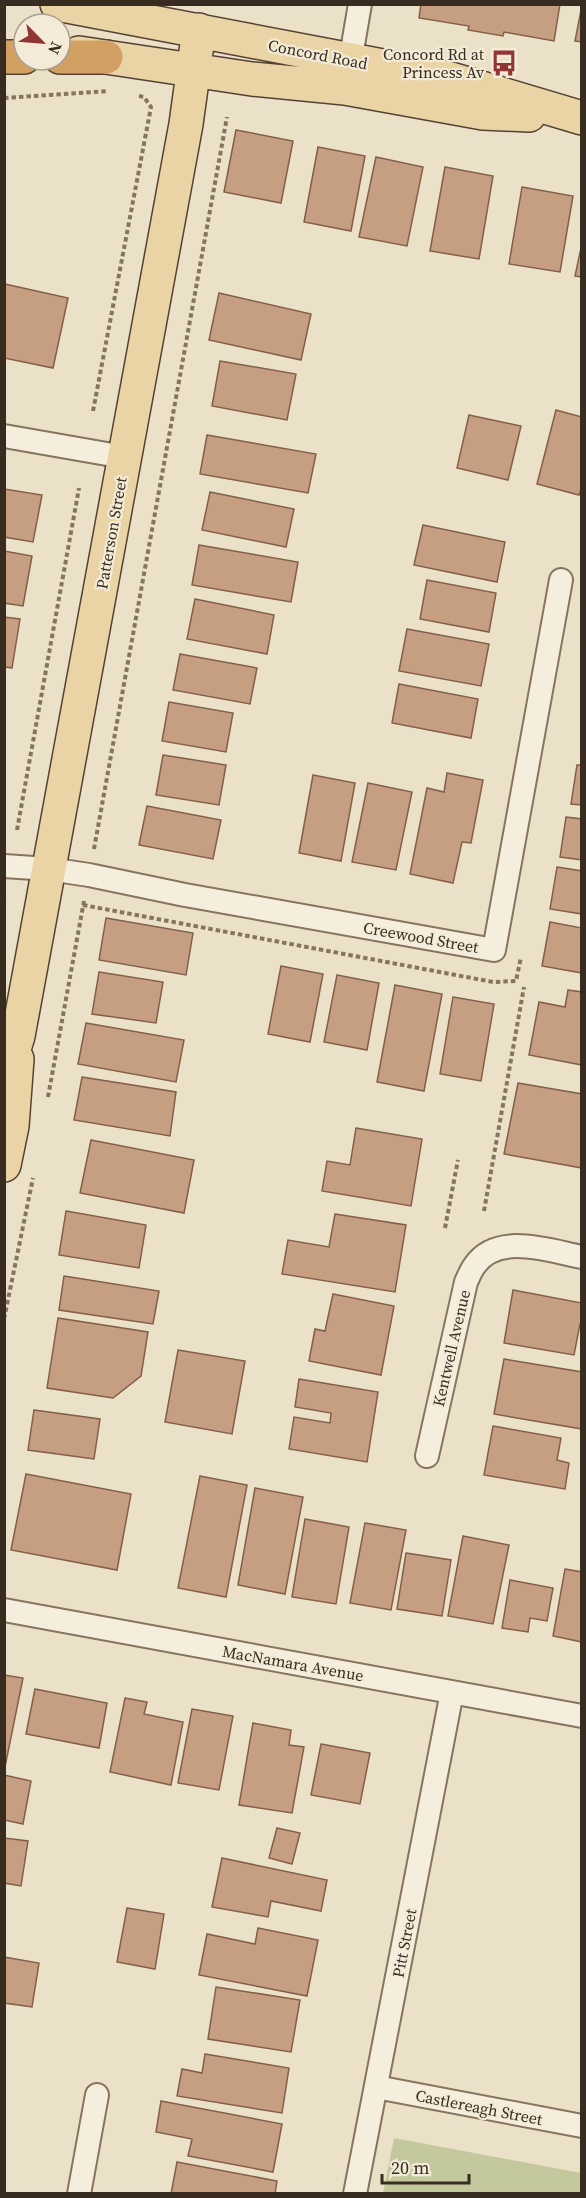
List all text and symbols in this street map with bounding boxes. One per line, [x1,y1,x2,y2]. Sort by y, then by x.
north arrow [12,12,72,72]
street label: Concord Road [266,34,370,74]
text: N [43,38,68,59]
place label: Concord Rd at Princess Av [383,43,485,83]
bus stop icon: Concord Rd at Princess Av [489,48,519,78]
street label: Patterson Street [90,474,132,591]
street label: Creewood Street [362,916,481,958]
street label: Kentwell Avenue [427,1287,475,1409]
street label: MacNamara Avenue [221,1640,365,1686]
street label: Pitt Street [387,1906,422,1979]
street label: Castlereagh Street [414,2084,545,2130]
scale bar [382,2147,469,2185]
text: 20 m [391,2155,429,2180]

